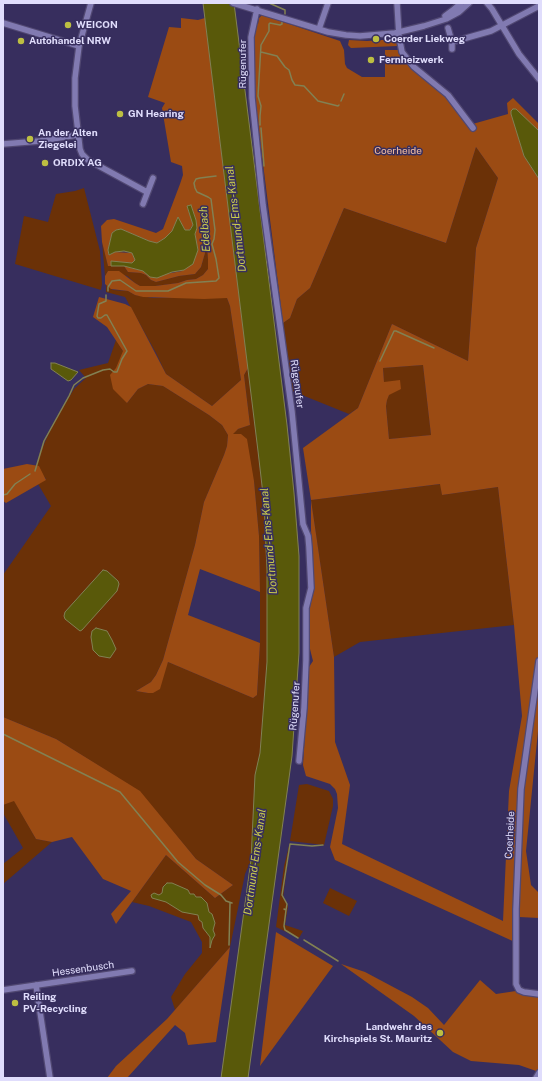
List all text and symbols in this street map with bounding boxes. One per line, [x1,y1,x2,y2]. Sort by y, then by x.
place label: WEICON [76,19,118,31]
marker: WEICON [63,20,73,30]
place label: Coerder Liekweg [384,33,465,45]
marker: Coerder Liekweg [371,34,381,44]
place label: Autohandel NRW [29,35,111,47]
marker: Autohandel NRW [16,36,26,46]
street label: Rügenufer [237,39,249,89]
place label: Fernheizwerk [379,54,444,66]
marker: Fernheizwerk [366,55,376,65]
place label: GN Hearing [128,108,184,120]
marker: GN Hearing [115,109,125,119]
place label: An der Alten Ziegelei [38,127,98,150]
marker: An der Alten Ziegelei [25,134,35,144]
park label: Coerheide [374,145,422,157]
place label: ORDIX AG [53,157,102,169]
marker: ORDIX AG [40,158,50,168]
water label: Dortmund-Ems-Kanal [223,165,249,273]
water label: Edelbach [197,206,213,252]
street label: Rügenufer [288,359,306,409]
water label: Dortmund-Ems-Kanal [258,487,280,595]
street label: Rügenufer [287,681,303,731]
water label: Dortmund-Ems-Kanal [241,808,269,916]
street label: Coerheide [503,811,517,859]
street label: Hessenbusch [51,959,115,979]
place label: Reiling PV-Recycling [23,991,87,1014]
marker: Reiling PV-Recycling [10,998,20,1008]
place label: Landwehr des Kirchspiels St. Mauritz [324,1021,432,1044]
marker: Landwehr des Kirchspiels St. Mauritz [435,1028,445,1038]

